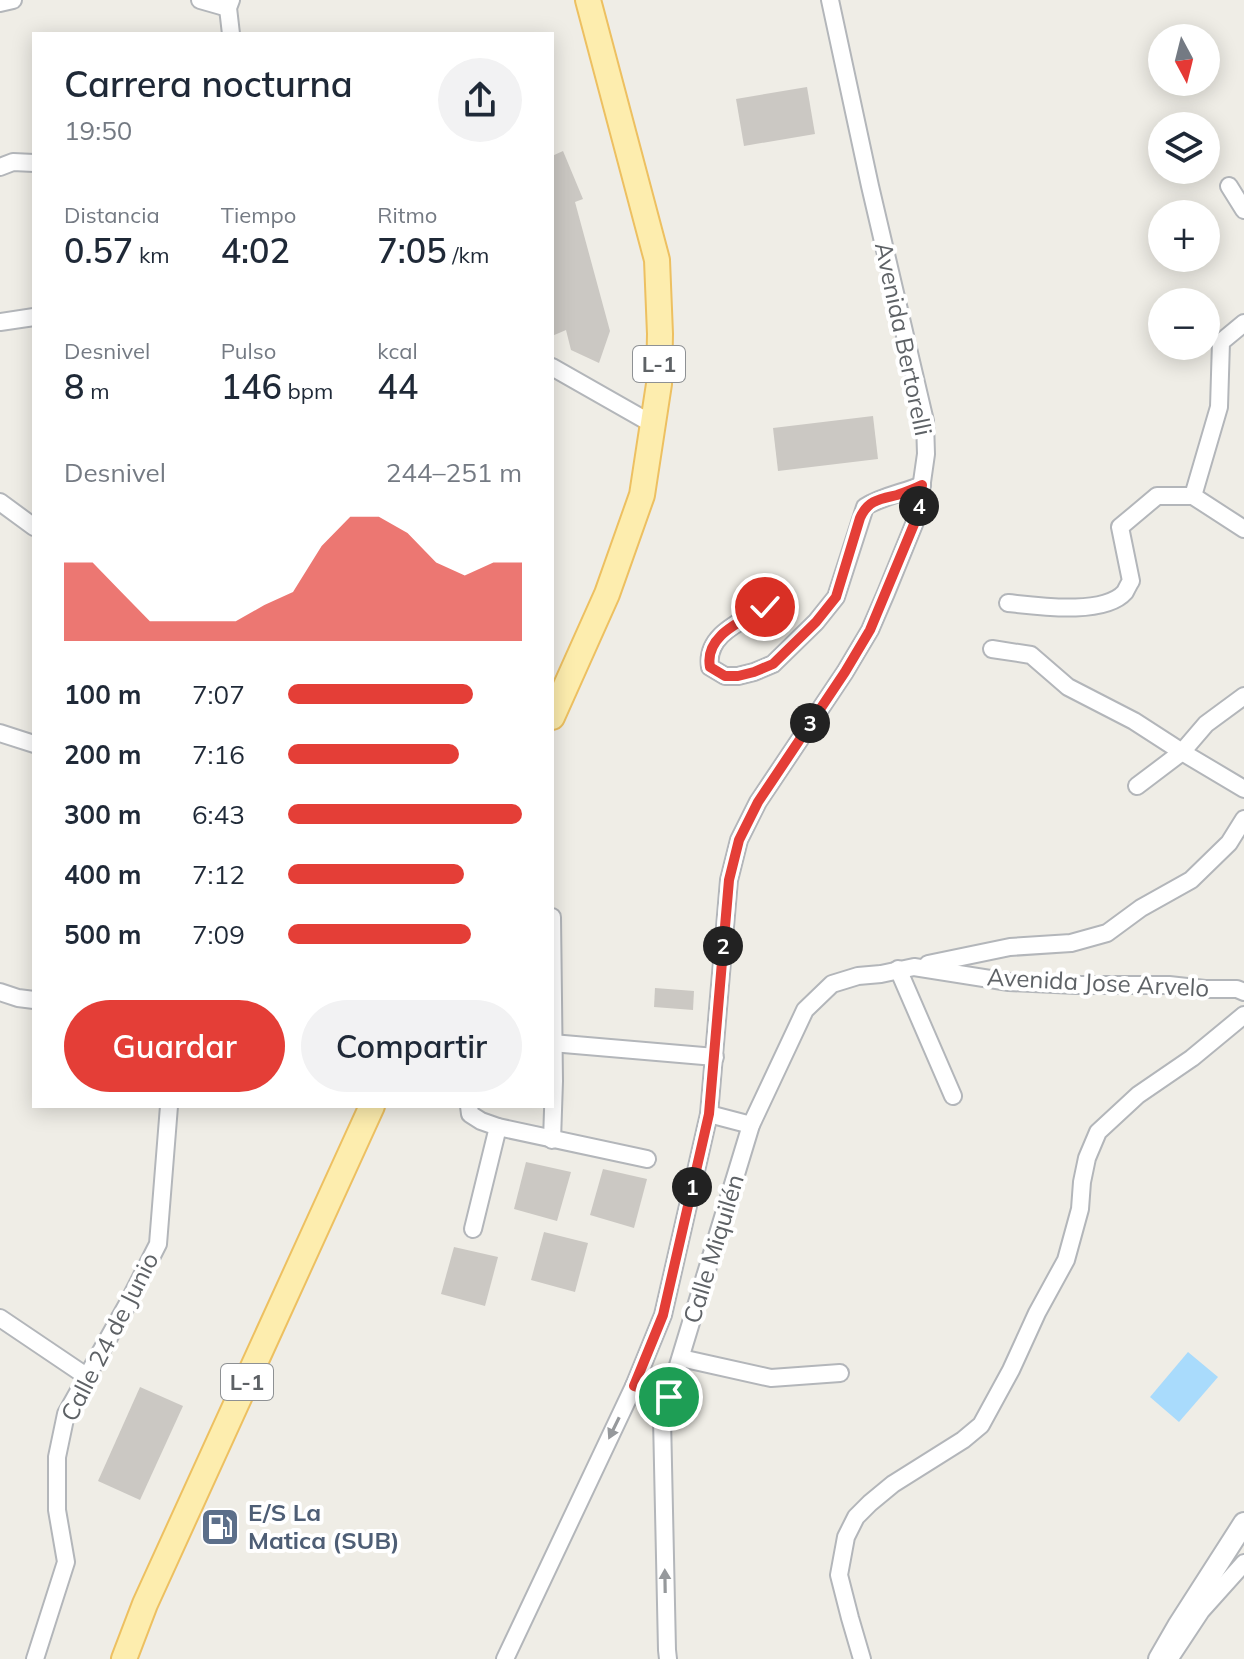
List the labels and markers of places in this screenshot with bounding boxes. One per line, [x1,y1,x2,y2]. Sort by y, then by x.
pin: 4 [899,486,939,526]
pin [731,573,799,641]
pin: 3 [790,703,830,743]
pin: 2 [703,926,743,966]
pin: 1 [672,1167,712,1207]
pin [635,1363,703,1431]
place label: E/S La Matica (SUB) [248,1497,400,1555]
fuel station icon: E/S La Matica (SUB) [199,1506,241,1548]

